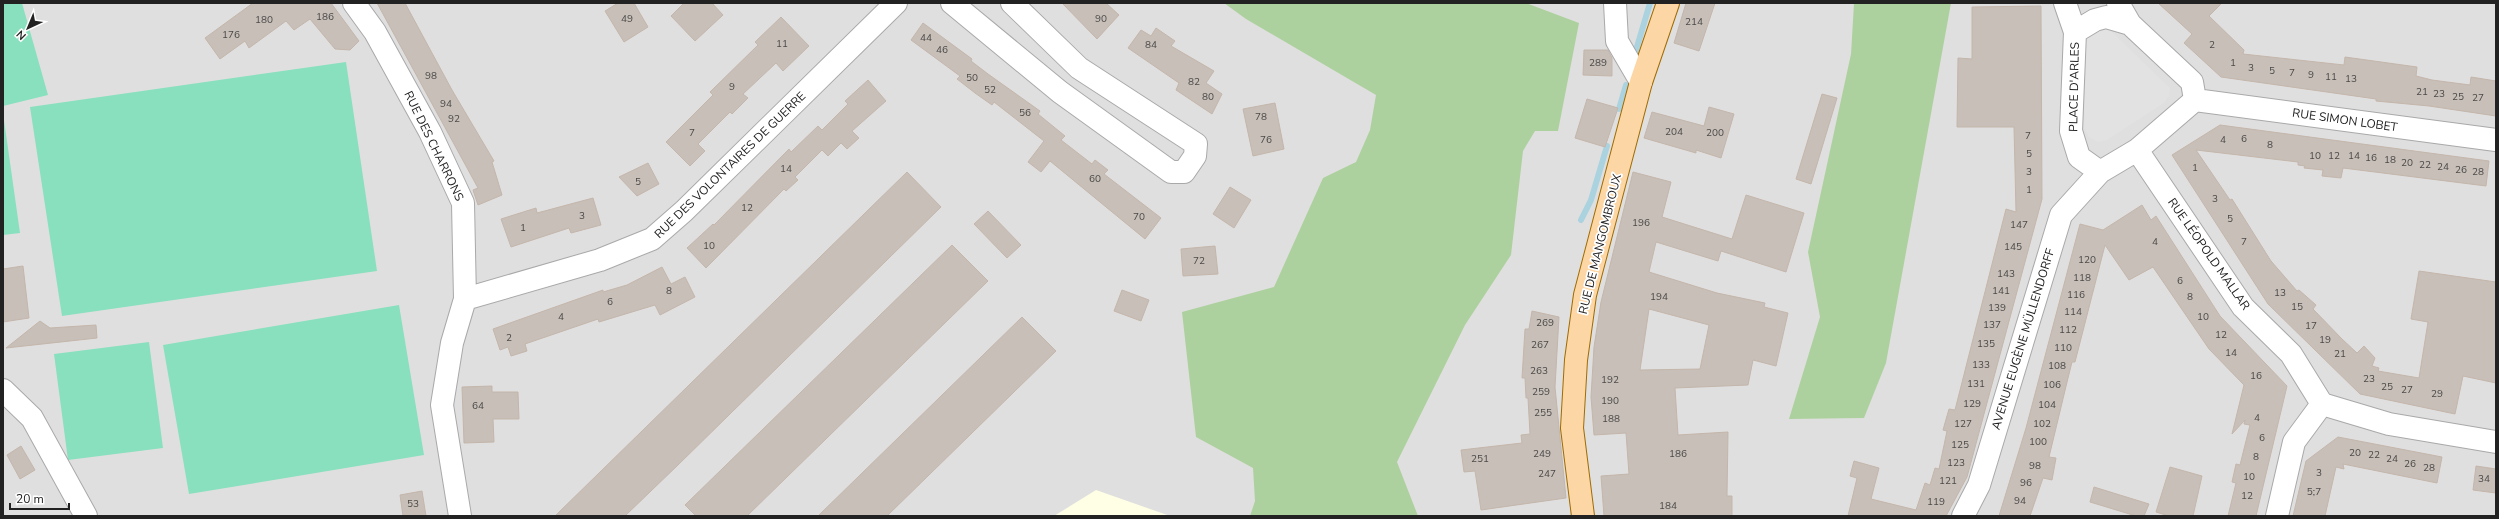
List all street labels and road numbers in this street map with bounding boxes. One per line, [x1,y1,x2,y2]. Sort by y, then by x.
street label: PLACE D'ARLES [2065,42,2083,132]
street label: RUE DES CHARRONS [400,88,468,204]
street label: RUE DES VOLONTAIRES DE GUERRE [651,88,809,242]
street label: RUE SIMON LOBET [2291,105,2399,135]
street label: RUE DE MANGOMBROUX [1575,172,1625,316]
street label: RUE LÉOPOLD MALLAR [2164,195,2254,313]
street label: AVENUE EUGÈNE MÜLLENDORFF [1988,246,2058,432]

